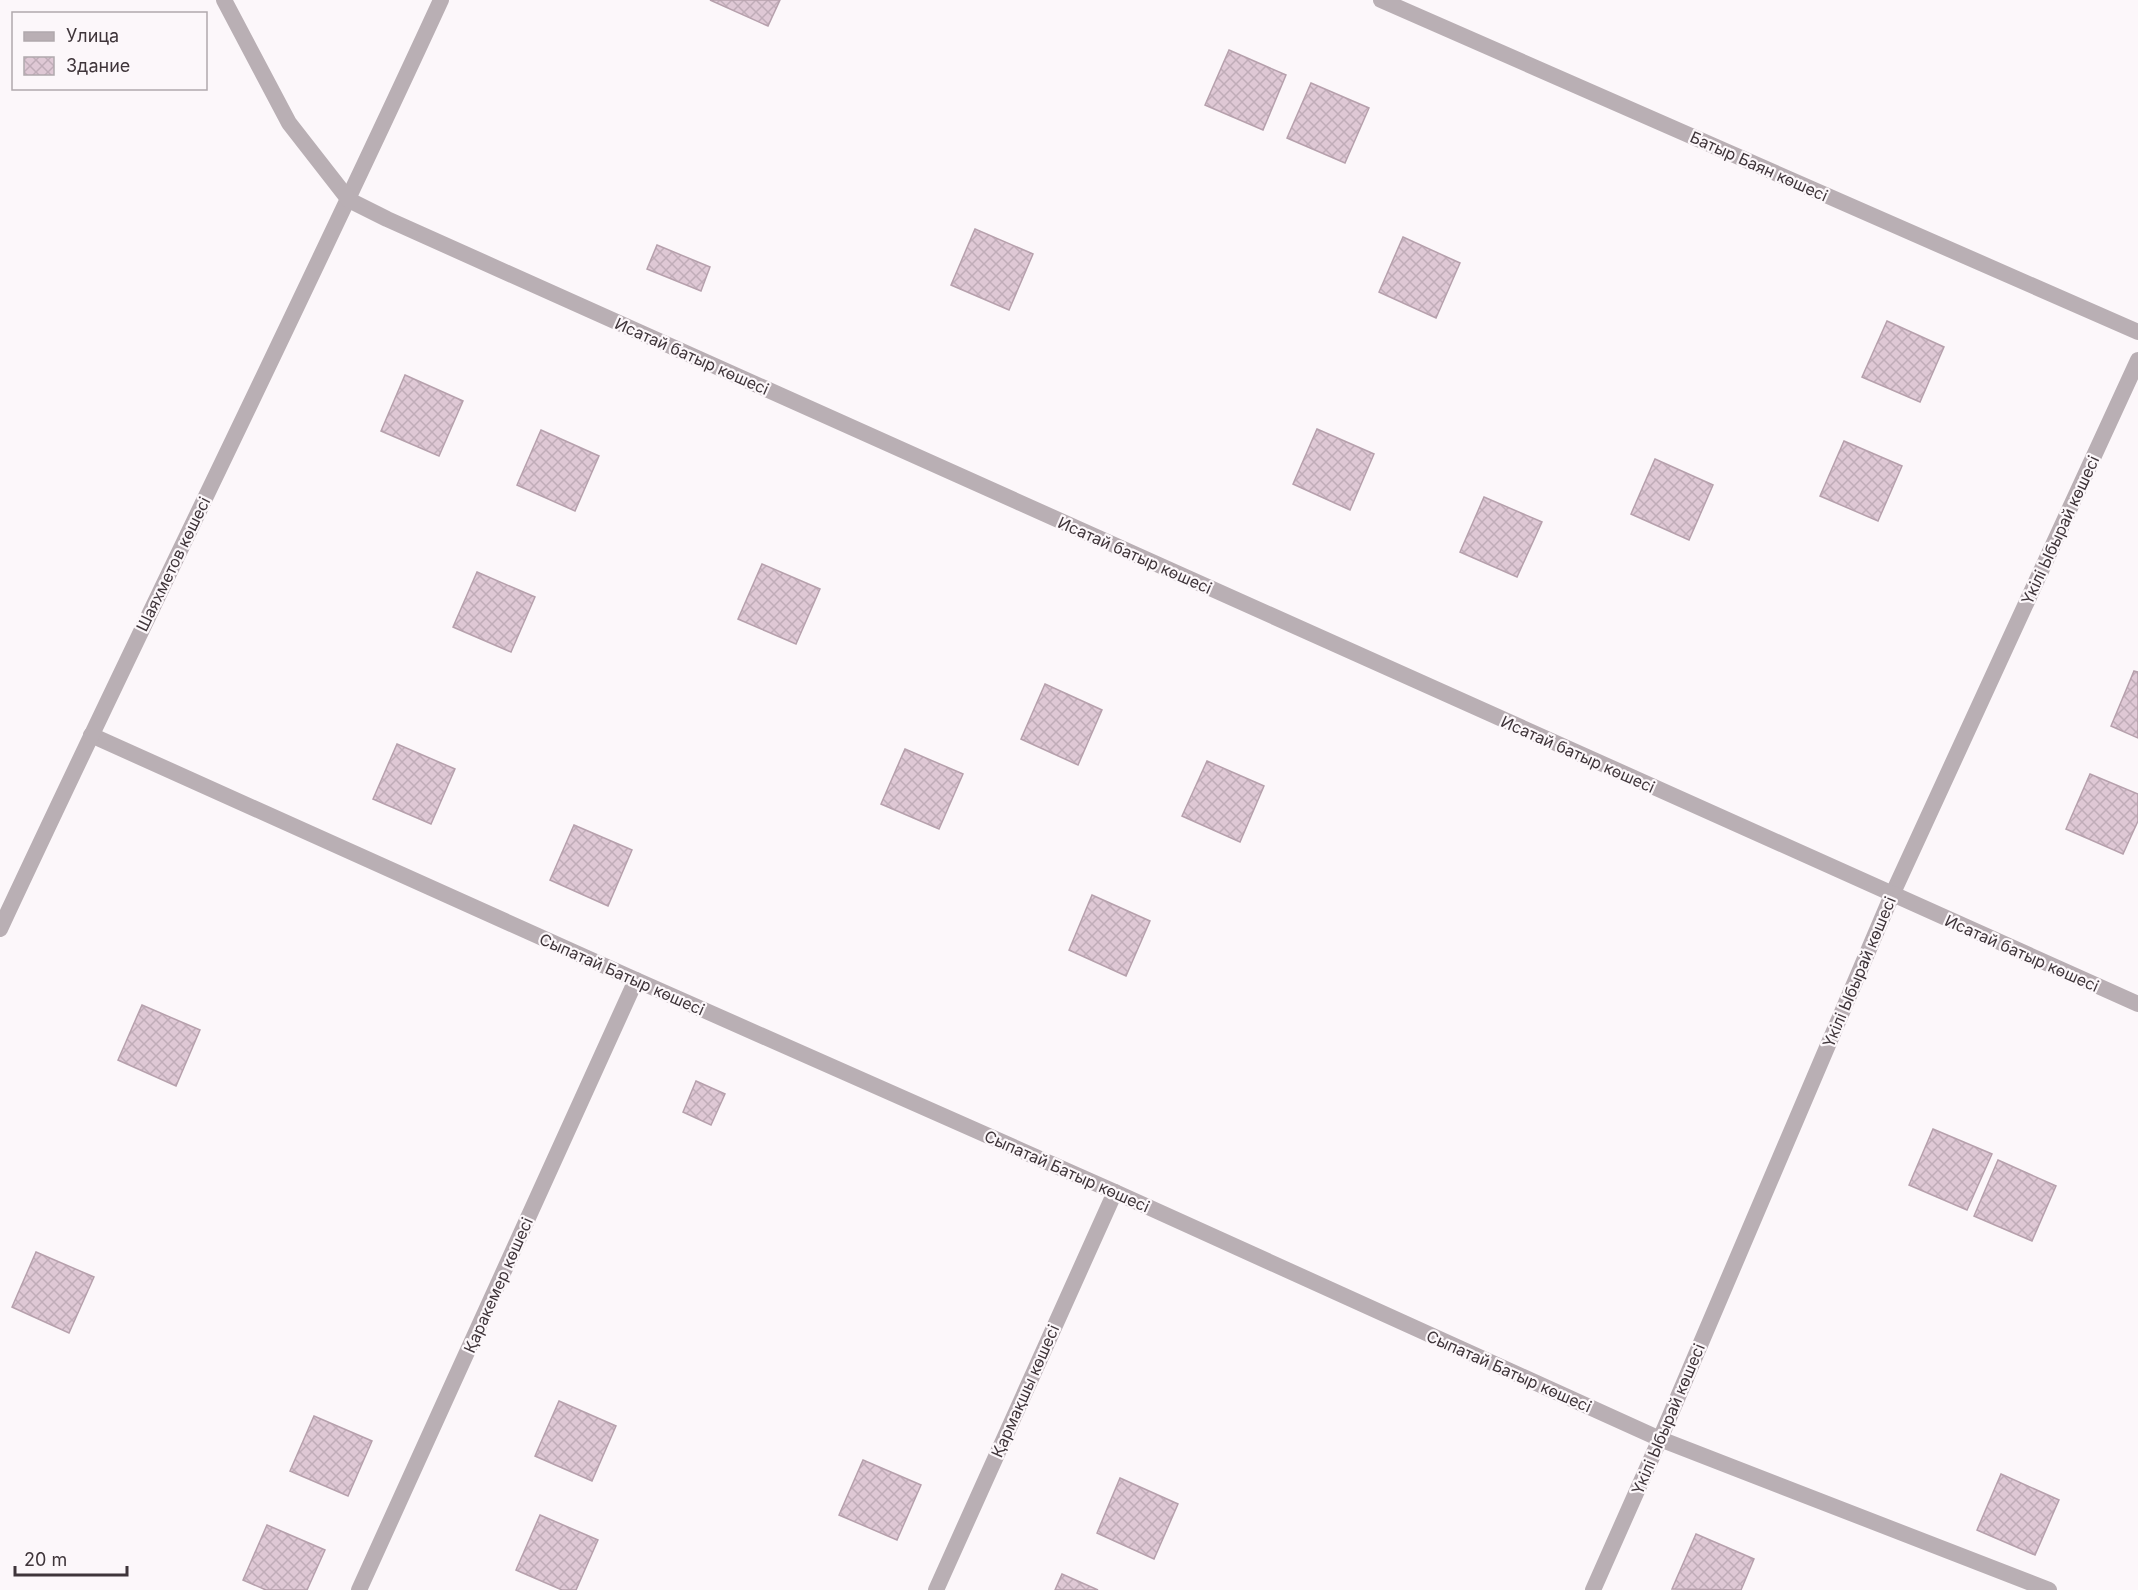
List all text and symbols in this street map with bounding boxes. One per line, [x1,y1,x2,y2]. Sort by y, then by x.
legend [12,12,207,90]
text: Улица [66,25,119,46]
text: Здание [66,55,130,76]
street label: Батыр Баян көшесі [1687,127,1831,205]
street label: Исатай батыр көшесі [612,313,772,399]
street label: Үкілі Ыбырай көшесі [2017,452,2103,608]
street label: Шаяхметов көшесі [132,493,214,635]
street label: Исатай батыр көшесі [1055,512,1215,598]
street label: Исатай батыр көшесі [1498,711,1658,797]
street label: Үкілі Ыбырай көшесі [1818,894,1900,1050]
street label: Исатай батыр көшесі [1942,910,2102,996]
street label: Сыпатай Батыр көшесі [536,929,708,1019]
street label: Сыпатай Батыр көшесі [981,1126,1153,1216]
street label: Қаракемер көшесі [459,1214,537,1356]
street label: Қармақшы көшесі [987,1322,1063,1460]
street label: Сыпатай Батыр көшесі [1423,1326,1595,1416]
street label: Үкілі Ыбырай көшесі [1627,1341,1709,1497]
scale bar [15,1539,128,1577]
text: 20 m [24,1549,67,1570]

